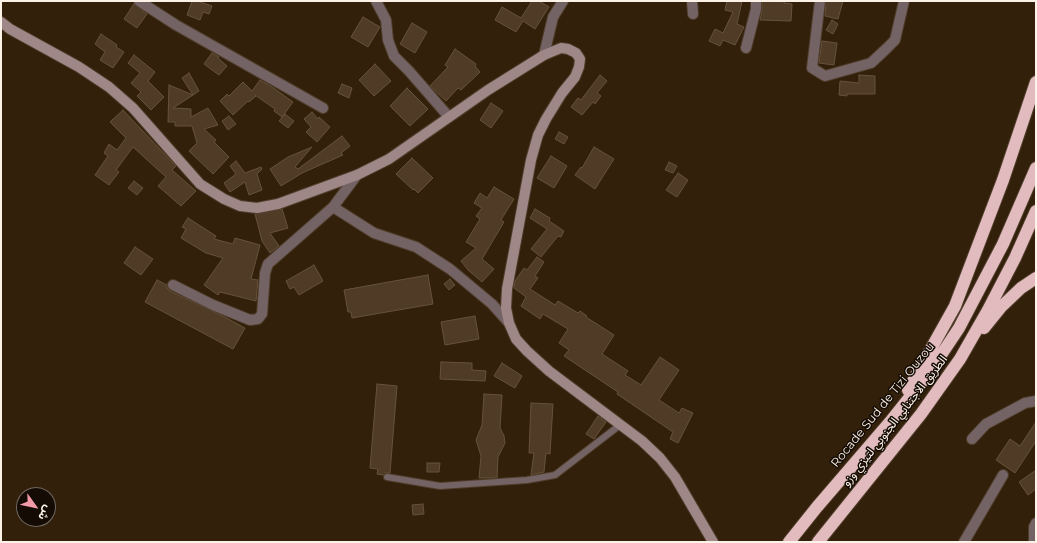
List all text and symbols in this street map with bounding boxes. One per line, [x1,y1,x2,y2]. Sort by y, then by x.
street label: Rocade Sud de Tizi Ouzou [828,340,938,470]
street label: الطريق الاجتنابي الجنوبي لتيزي وزو [839,353,951,489]
north arrow [16,487,56,527]
text: ش [35,503,55,523]

